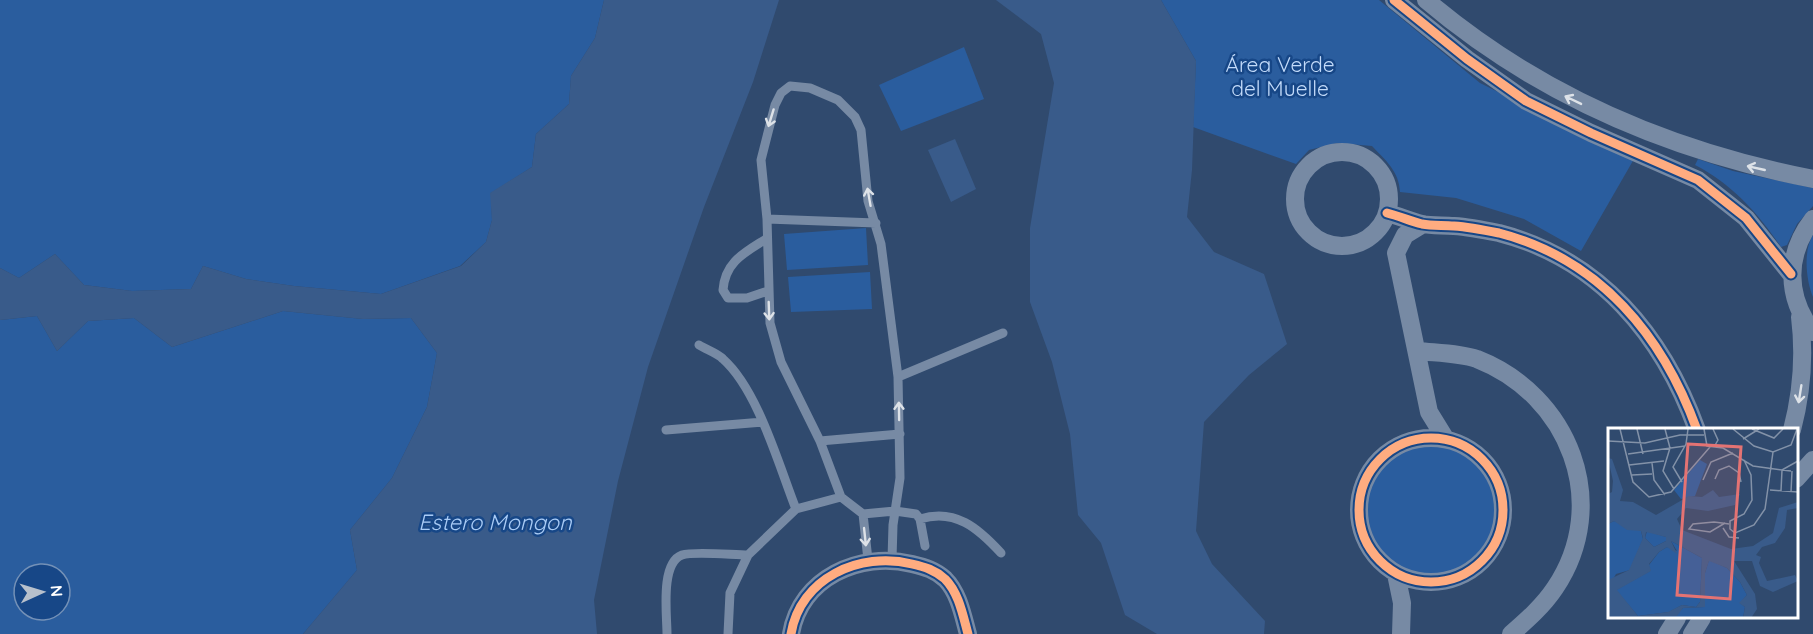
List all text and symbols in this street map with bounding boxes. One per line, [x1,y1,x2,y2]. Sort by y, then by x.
park label: Área Verde del Muelle [1225,51,1335,101]
one-way arrow [1565,93,1583,105]
one-way arrow [764,108,775,127]
one-way arrow [1746,161,1765,173]
one-way arrow [863,188,874,208]
one-way arrow [764,301,775,320]
one-way arrow [1794,384,1805,403]
one-way arrow [893,401,905,421]
inset map [1608,428,1798,619]
water label: Estero Mongon [418,508,573,536]
one-way arrow [860,527,871,546]
north arrow [12,562,72,622]
text: N [47,584,67,598]

